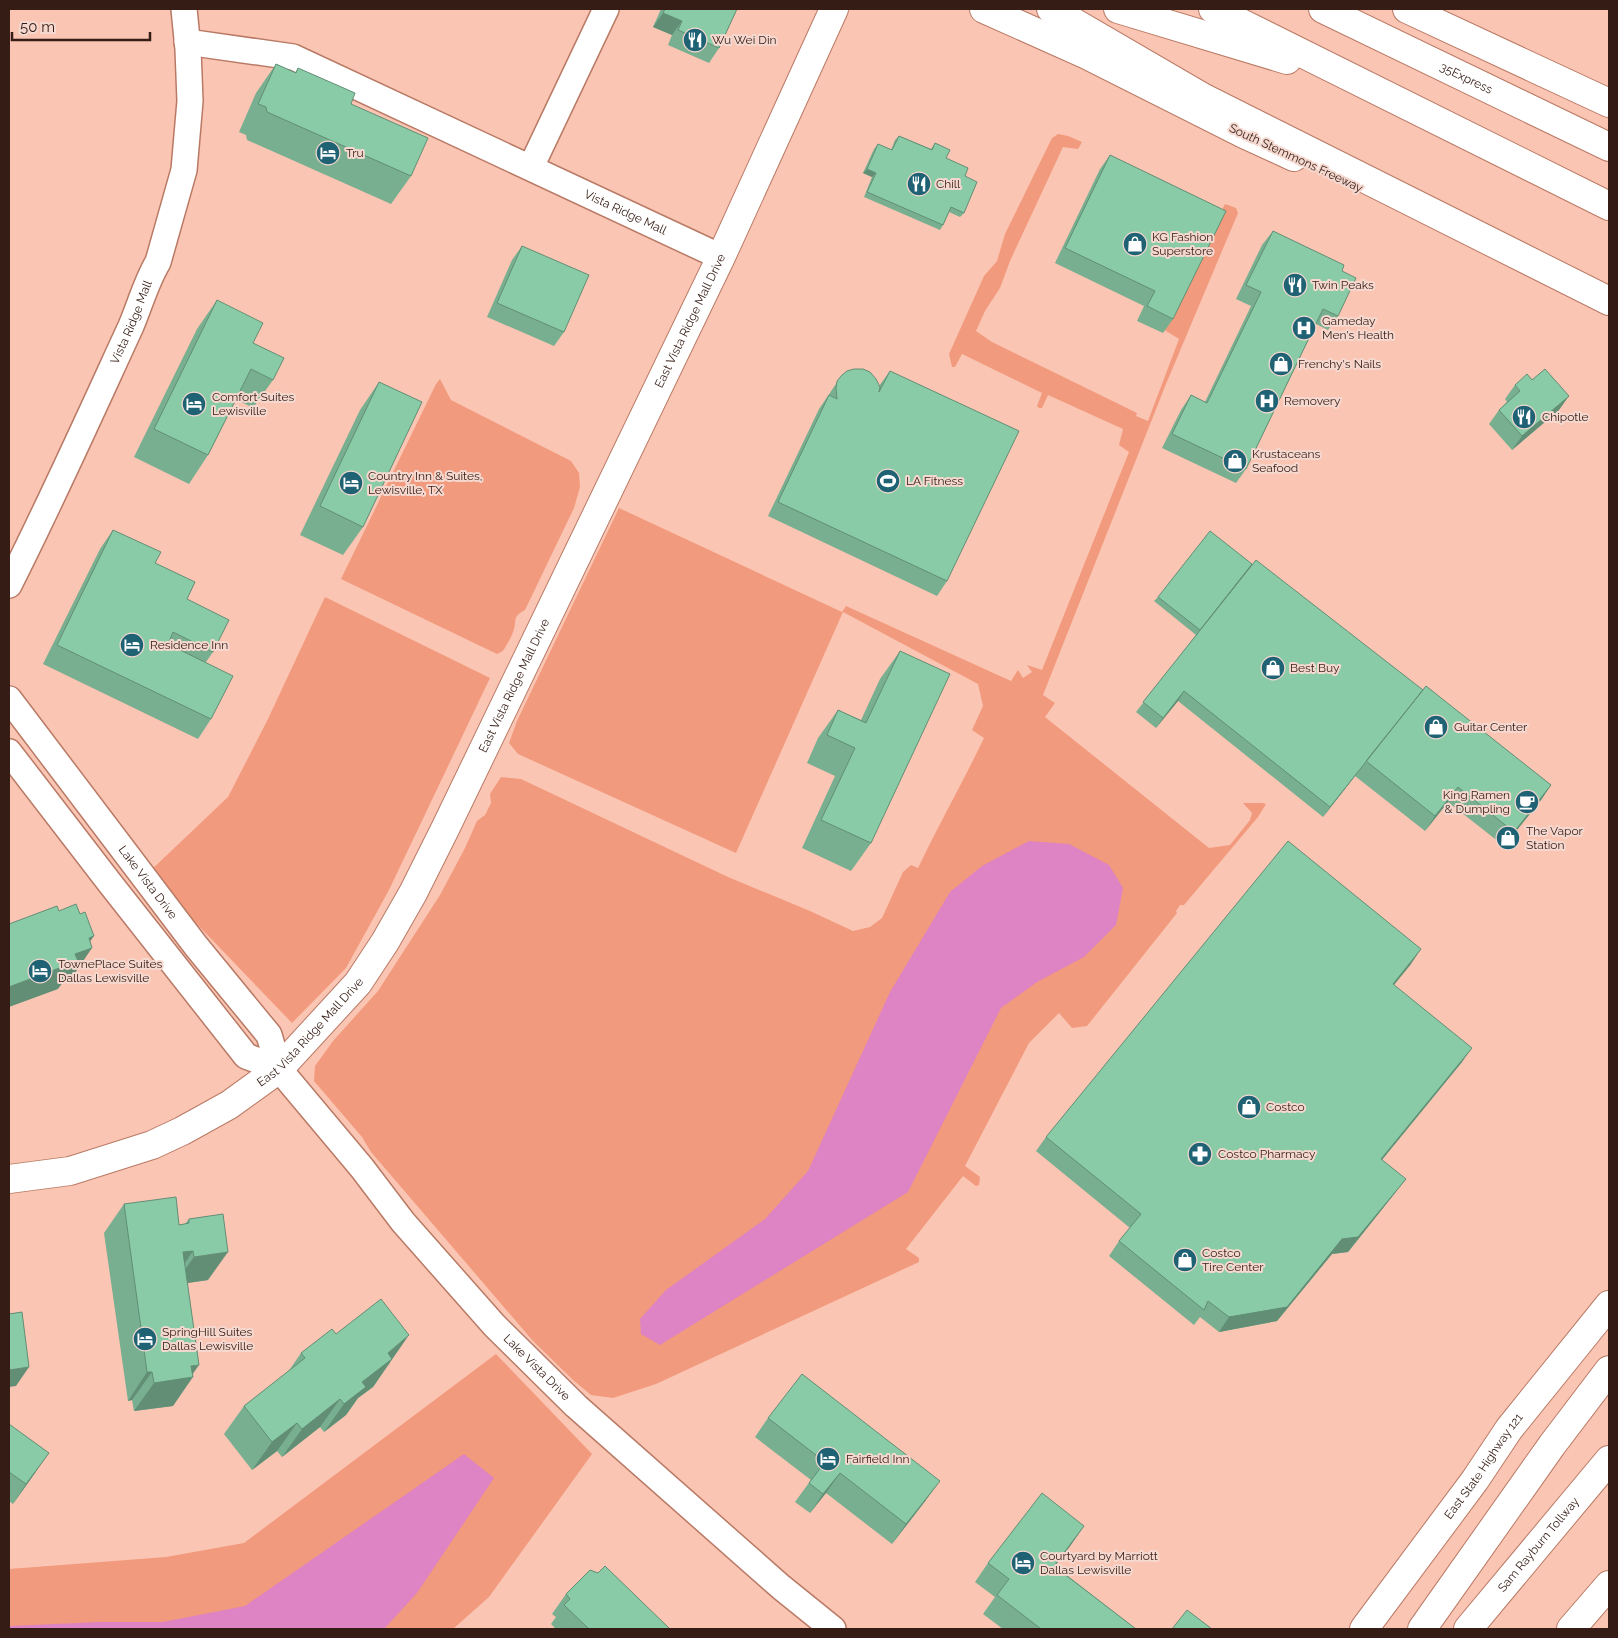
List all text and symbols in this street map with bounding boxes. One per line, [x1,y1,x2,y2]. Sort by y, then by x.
scale bar [12,10,150,42]
text: 50 m [20,18,55,36]
restaurant icon: Wu Wei Din [682,27,708,53]
place label: Wu Wei Din [712,33,777,47]
street label: 35Express [1438,60,1495,97]
street label: South Stemmons Freeway [1227,121,1365,195]
hotel icon: Tru [315,140,341,166]
place label: Tru [346,146,364,160]
restaurant icon: Chill [906,171,932,197]
place label: Chill [936,177,961,191]
street label: Vista Ridge Mall [582,187,669,238]
place label: KG Fashion Superstore [1152,230,1213,258]
shop icon: KG Fashion Superstore [1122,231,1148,257]
street label: East Vista Ridge Mall Drive [652,252,728,390]
restaurant icon: Twin Peaks [1282,272,1308,298]
street label: Vista Ridge Mall [108,278,155,366]
place label: Twin Peaks [1312,278,1374,292]
place label: Gameday Men's Health [1322,314,1394,342]
hospital icon: Gameday Men's Health [1291,315,1317,341]
shop icon: Frenchy's Nails [1268,351,1294,377]
place label: Frenchy's Nails [1298,357,1381,371]
hospital icon: Removery [1254,388,1280,414]
place label: Comfort Suites Lewisville [212,390,295,418]
hotel icon: Comfort Suites Lewisville [181,391,207,417]
place label: Removery [1284,394,1341,408]
restaurant icon: Chipotle [1511,404,1537,430]
place label: Chipotle [1542,410,1589,424]
place label: Krustaceans Seafood [1252,447,1321,475]
shop icon: Krustaceans Seafood [1222,448,1248,474]
sports icon: LA Fitness [875,468,901,494]
place label: Country Inn & Suites, Lewisville, TX [368,469,482,497]
hotel icon: Country Inn & Suites, Lewisville, TX [338,470,364,496]
place label: LA Fitness [906,474,963,488]
street label: East Vista Ridge Mall Drive [476,616,552,755]
hotel icon: Residence Inn [119,632,145,658]
place label: Residence Inn [150,638,228,652]
shop icon: Best Buy [1260,655,1286,681]
place label: Best Buy [1290,661,1340,675]
shop icon: Guitar Center [1423,714,1449,740]
place label: Guitar Center [1454,720,1528,734]
place label: King Ramen & Dumpling [1443,788,1510,816]
cafe icon: King Ramen & Dumpling [1514,789,1540,815]
place label: The Vapor Station [1526,824,1584,852]
shop icon: The Vapor Station [1495,825,1521,851]
street label: Lake Vista Drive [116,843,180,922]
place label: TownePlace Suites Dallas Lewisville [58,957,163,985]
hotel icon: TownePlace Suites Dallas Lewisville [27,958,53,984]
street label: East Vista Ridge Mall Drive [254,975,366,1090]
shop icon: Costco [1236,1094,1262,1120]
place label: Costco [1266,1100,1305,1114]
pharmacy icon: Costco Pharmacy [1187,1141,1213,1167]
place label: Costco Pharmacy [1218,1147,1316,1161]
place label: Costco Tire Center [1202,1246,1264,1274]
shop icon: Costco Tire Center [1172,1247,1198,1273]
place label: SpringHill Suites Dallas Lewisville [162,1325,253,1353]
hotel icon: SpringHill Suites Dallas Lewisville [132,1326,158,1352]
street label: Lake Vista Drive [501,1331,573,1403]
street label: East State Highway 121 [1441,1411,1526,1522]
hotel icon: Fairfield Inn [815,1446,841,1472]
place label: Fairfield Inn [846,1452,910,1466]
street label: Sam Rayburn Tollway [1495,1494,1582,1595]
place label: Courtyard by Marriott Dallas Lewisville [1040,1549,1158,1577]
hotel icon: Courtyard by Marriott Dallas Lewisville [1010,1550,1036,1576]

